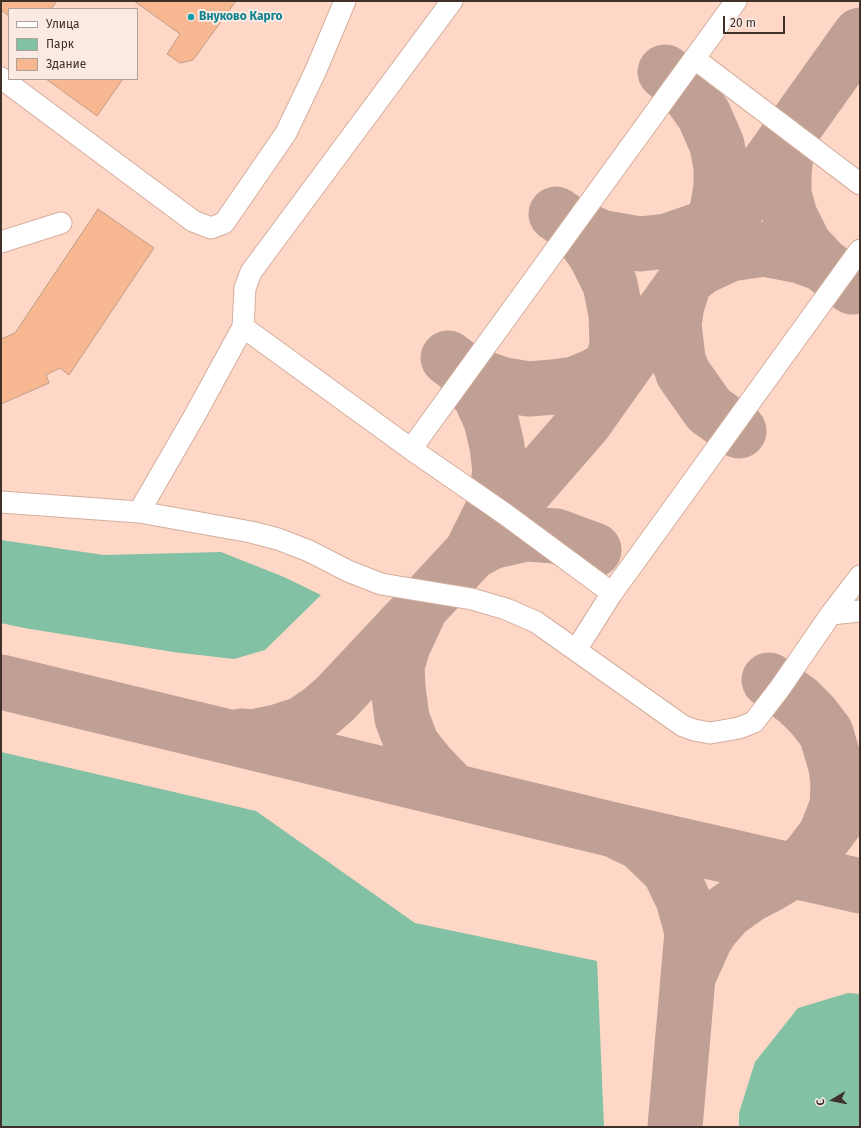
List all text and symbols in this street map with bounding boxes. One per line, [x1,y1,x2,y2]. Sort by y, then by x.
legend [8,8,138,80]
scale bar [725,8,787,34]
place label: Внуково Карго [199,10,283,24]
marker: Внуково Карго [186,12,196,22]
text: 20 m [730,16,756,30]
text: Улица [46,17,80,31]
text: Парк [46,37,74,51]
text: Здание [46,57,86,71]
north arrow [813,1080,853,1120]
text: С [814,1098,828,1106]

